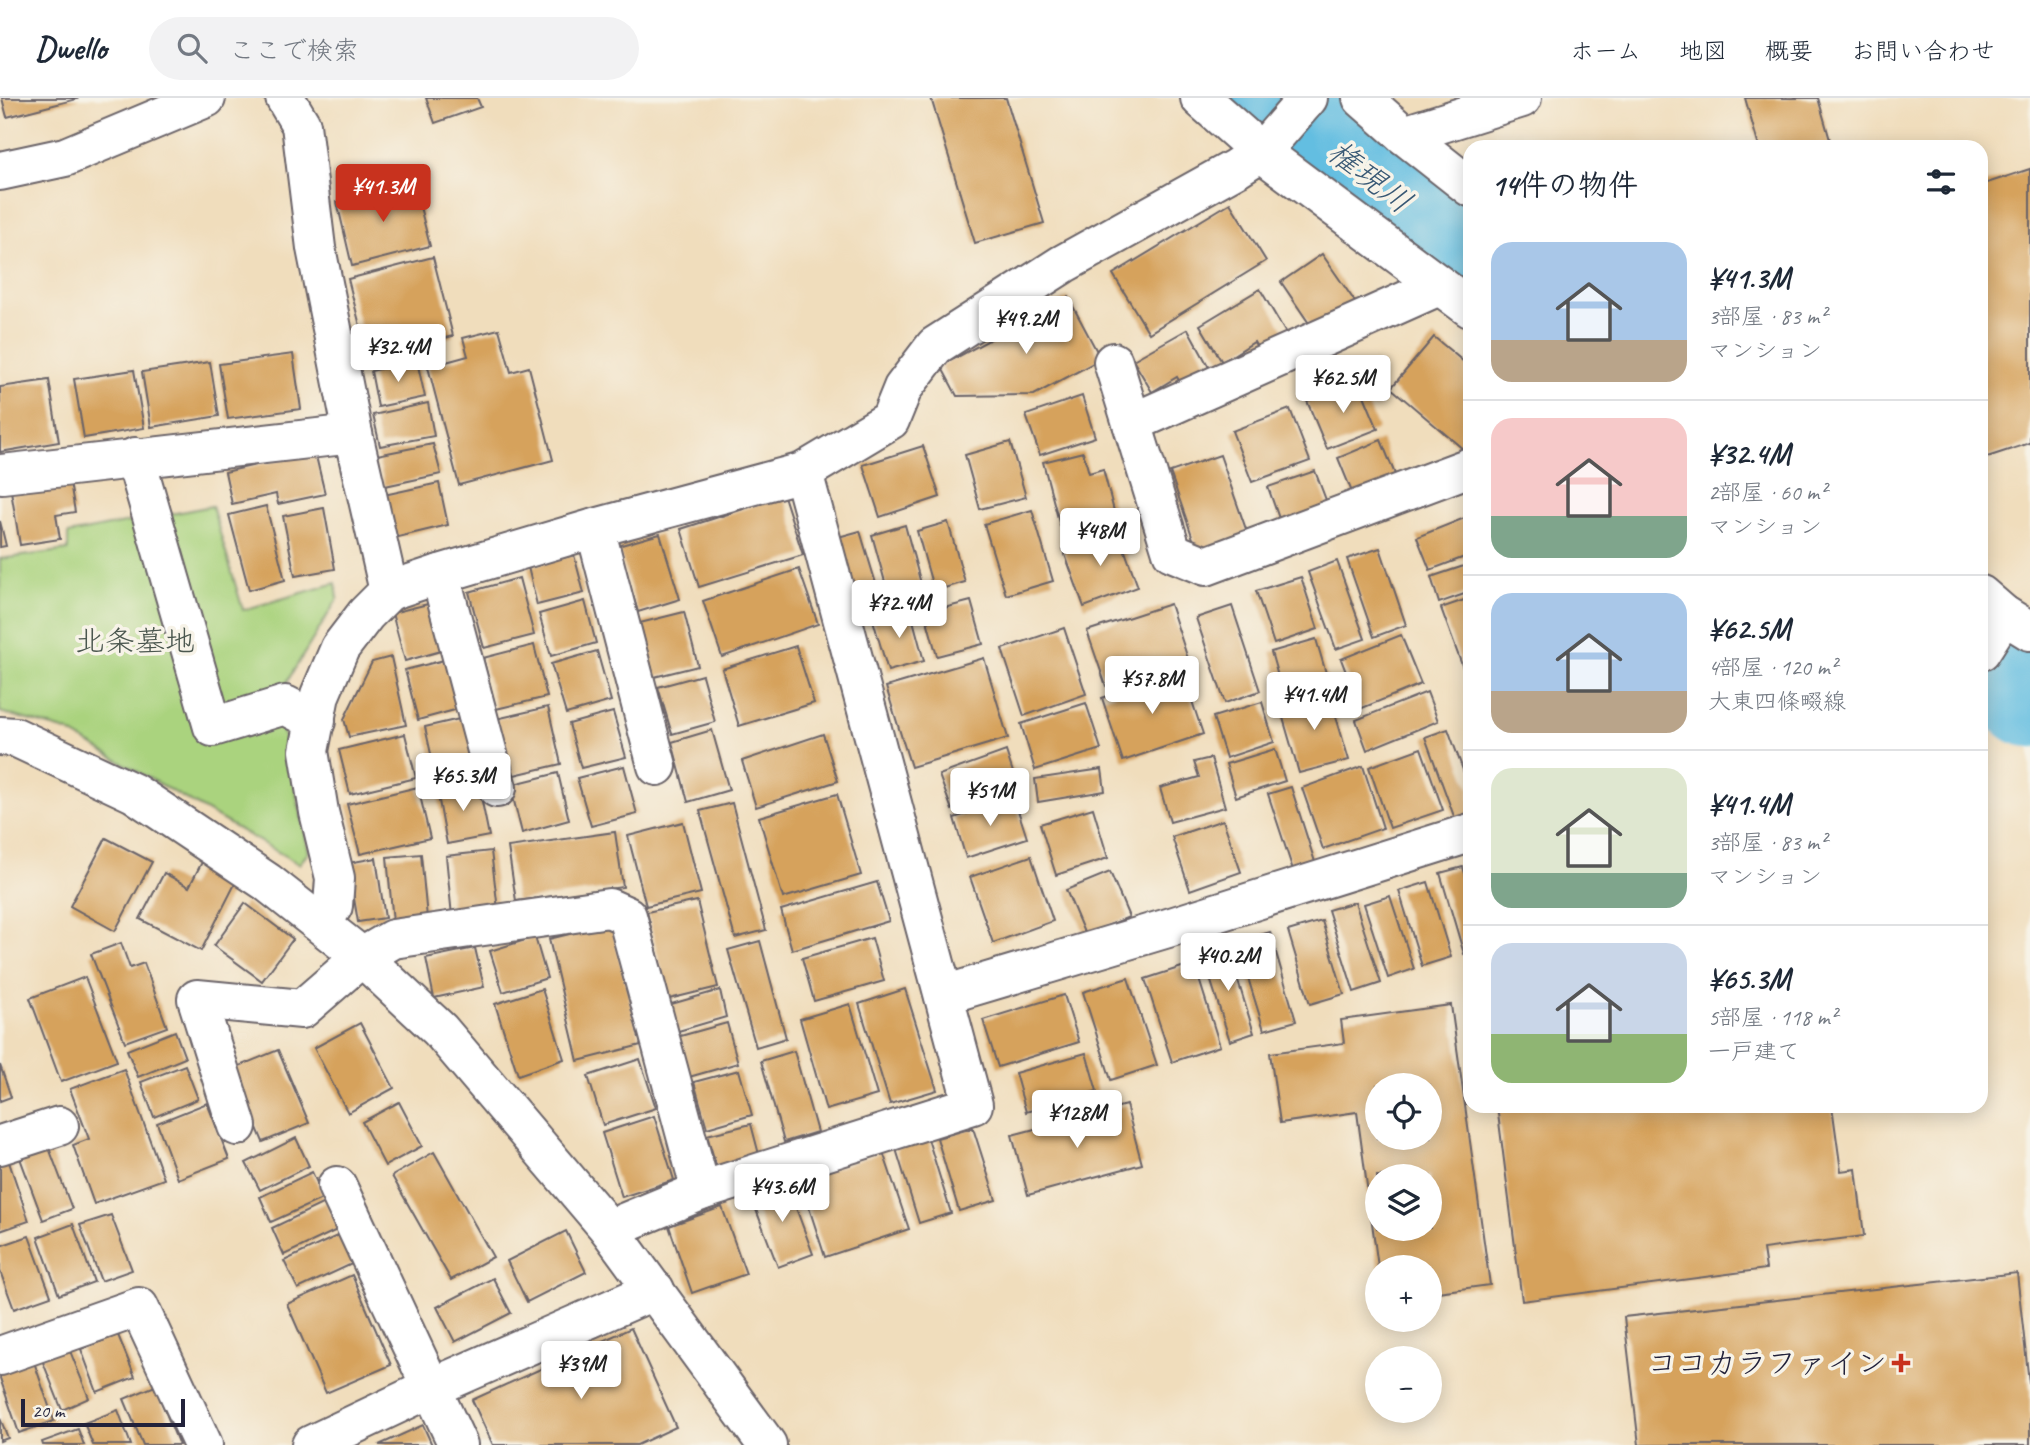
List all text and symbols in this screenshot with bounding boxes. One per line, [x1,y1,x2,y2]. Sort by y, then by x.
search box [149,17,639,80]
text: Dwello [35,27,107,69]
icon: search [173,29,211,67]
text: ここで検索 [229,34,359,67]
text: ホーム [1570,36,1641,66]
text: 地図 [1679,36,1727,66]
text: 概要 [1765,36,1813,66]
text: お問い合わせ [1851,36,1995,66]
water label: 権現川 [1320,131,1420,223]
icon: filters [1922,163,1960,201]
pin: ¥41.3M [326,164,440,224]
text: 14件の物件 [1491,166,1638,204]
text: ¥41.3M [352,172,414,201]
text: ¥41.3M [1708,259,1790,297]
icon: home [1547,270,1631,354]
pin: ¥49.2M [969,296,1083,356]
text: 3部屋 · 83 m² [1708,302,1826,331]
text: ¥49.2M [995,304,1057,333]
pin: ¥32.4M [341,324,455,384]
text: ¥32.4M [367,332,429,361]
text: マンション [1708,336,1822,365]
pin: ¥62.5M [1286,356,1400,415]
text: ¥62.5M [1312,363,1374,392]
text: ¥32.4M [1708,435,1790,473]
icon: home [1547,446,1631,530]
text: 2部屋 · 60 m² [1708,478,1826,507]
pin: ¥48M [1059,508,1141,568]
text: マンション [1708,512,1822,541]
text: ¥48M [1076,516,1124,545]
pin: ¥72.4M [842,580,956,640]
text: ¥72.4M [868,588,930,617]
text: ¥62.5M [1708,610,1790,648]
icon: home [1547,621,1631,705]
park label: 北条墓地 [75,622,195,660]
text: 4部屋 · 120 m² [1708,653,1837,682]
pin: ¥57.8M [1095,656,1209,716]
text: ¥57.8M [1121,664,1183,693]
pin: ¥41.4M [1257,672,1371,732]
text: ¥41.4M [1283,680,1345,709]
text: 大東四條畷線 [1708,687,1846,716]
pin: ¥65.3M [406,754,520,813]
text: ¥65.3M [432,761,494,790]
pin: ¥51M [949,768,1031,828]
text: ¥51M [966,776,1014,805]
text: ¥41.4M [1708,785,1790,823]
icon: home [1547,796,1631,880]
text: 3部屋 · 83 m² [1708,828,1826,857]
text: マンション [1708,862,1822,891]
pin: ¥40.2M [1171,934,1285,993]
text: ¥40.2M [1197,941,1259,970]
text: ¥65.3M [1708,960,1790,998]
icon: home [1547,971,1631,1055]
text: 5部屋 · 118 m² [1708,1003,1837,1032]
text: 一戸建て [1708,1037,1800,1066]
map controls [1365,1073,1442,1423]
button: locate [1365,1073,1442,1150]
pin: ¥128M [1028,1090,1126,1150]
text: ¥128M [1048,1098,1106,1127]
pin: ¥43.6M [725,1164,839,1224]
button: layers [1365,1164,1442,1241]
text: ¥43.6M [750,1172,814,1201]
button: + [1365,1255,1442,1332]
pin: ¥39M [540,1342,622,1401]
place label: ココカラファイン [1647,1344,1887,1382]
button: − [1365,1346,1442,1423]
text: ¥39M [557,1349,605,1378]
marker: ココカラファイン [1893,1355,1909,1371]
scale bar [21,1396,186,1428]
text: 20 m [32,1399,64,1423]

